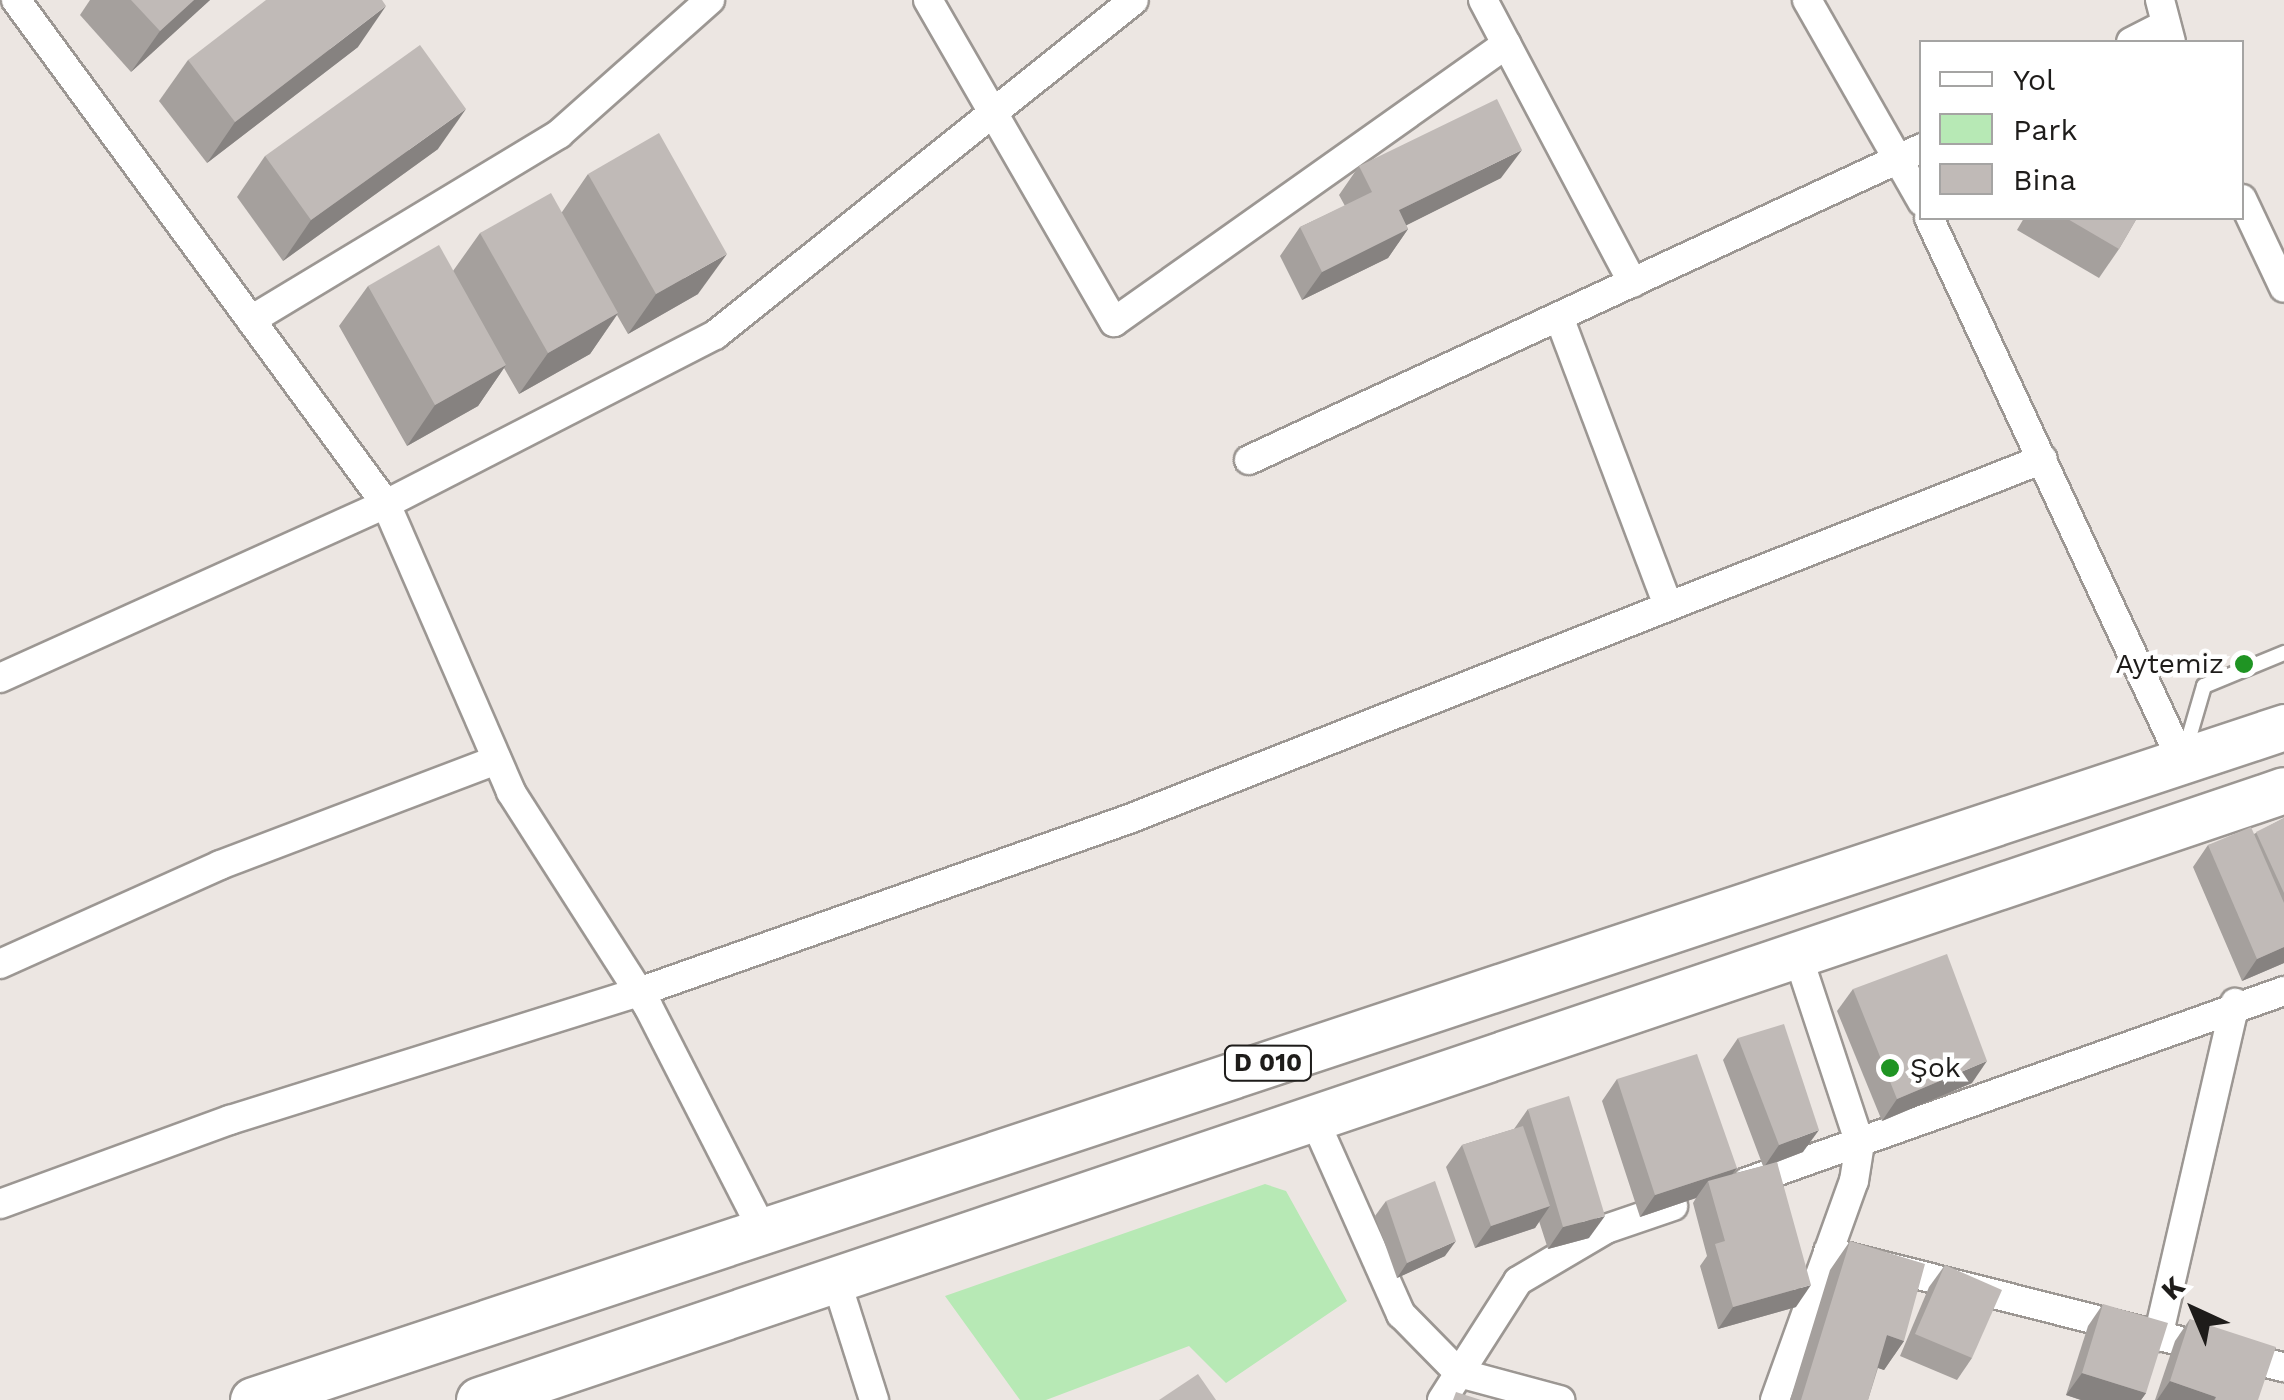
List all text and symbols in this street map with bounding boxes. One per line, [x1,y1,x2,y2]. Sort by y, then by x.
legend [1919,40,2244,220]
text: Yol [2013,62,2055,97]
text: Park [2013,112,2078,147]
text: Bina [2013,162,2076,197]
place label: Aytemiz [2115,647,2224,681]
marker: Aytemiz [2233,653,2255,675]
road number: D 010 [1223,1043,1313,1083]
place label: Şok [1910,1051,1961,1085]
marker: Şok [1879,1057,1901,1079]
north arrow [2144,1260,2244,1360]
text: K [2154,1269,2191,1307]

